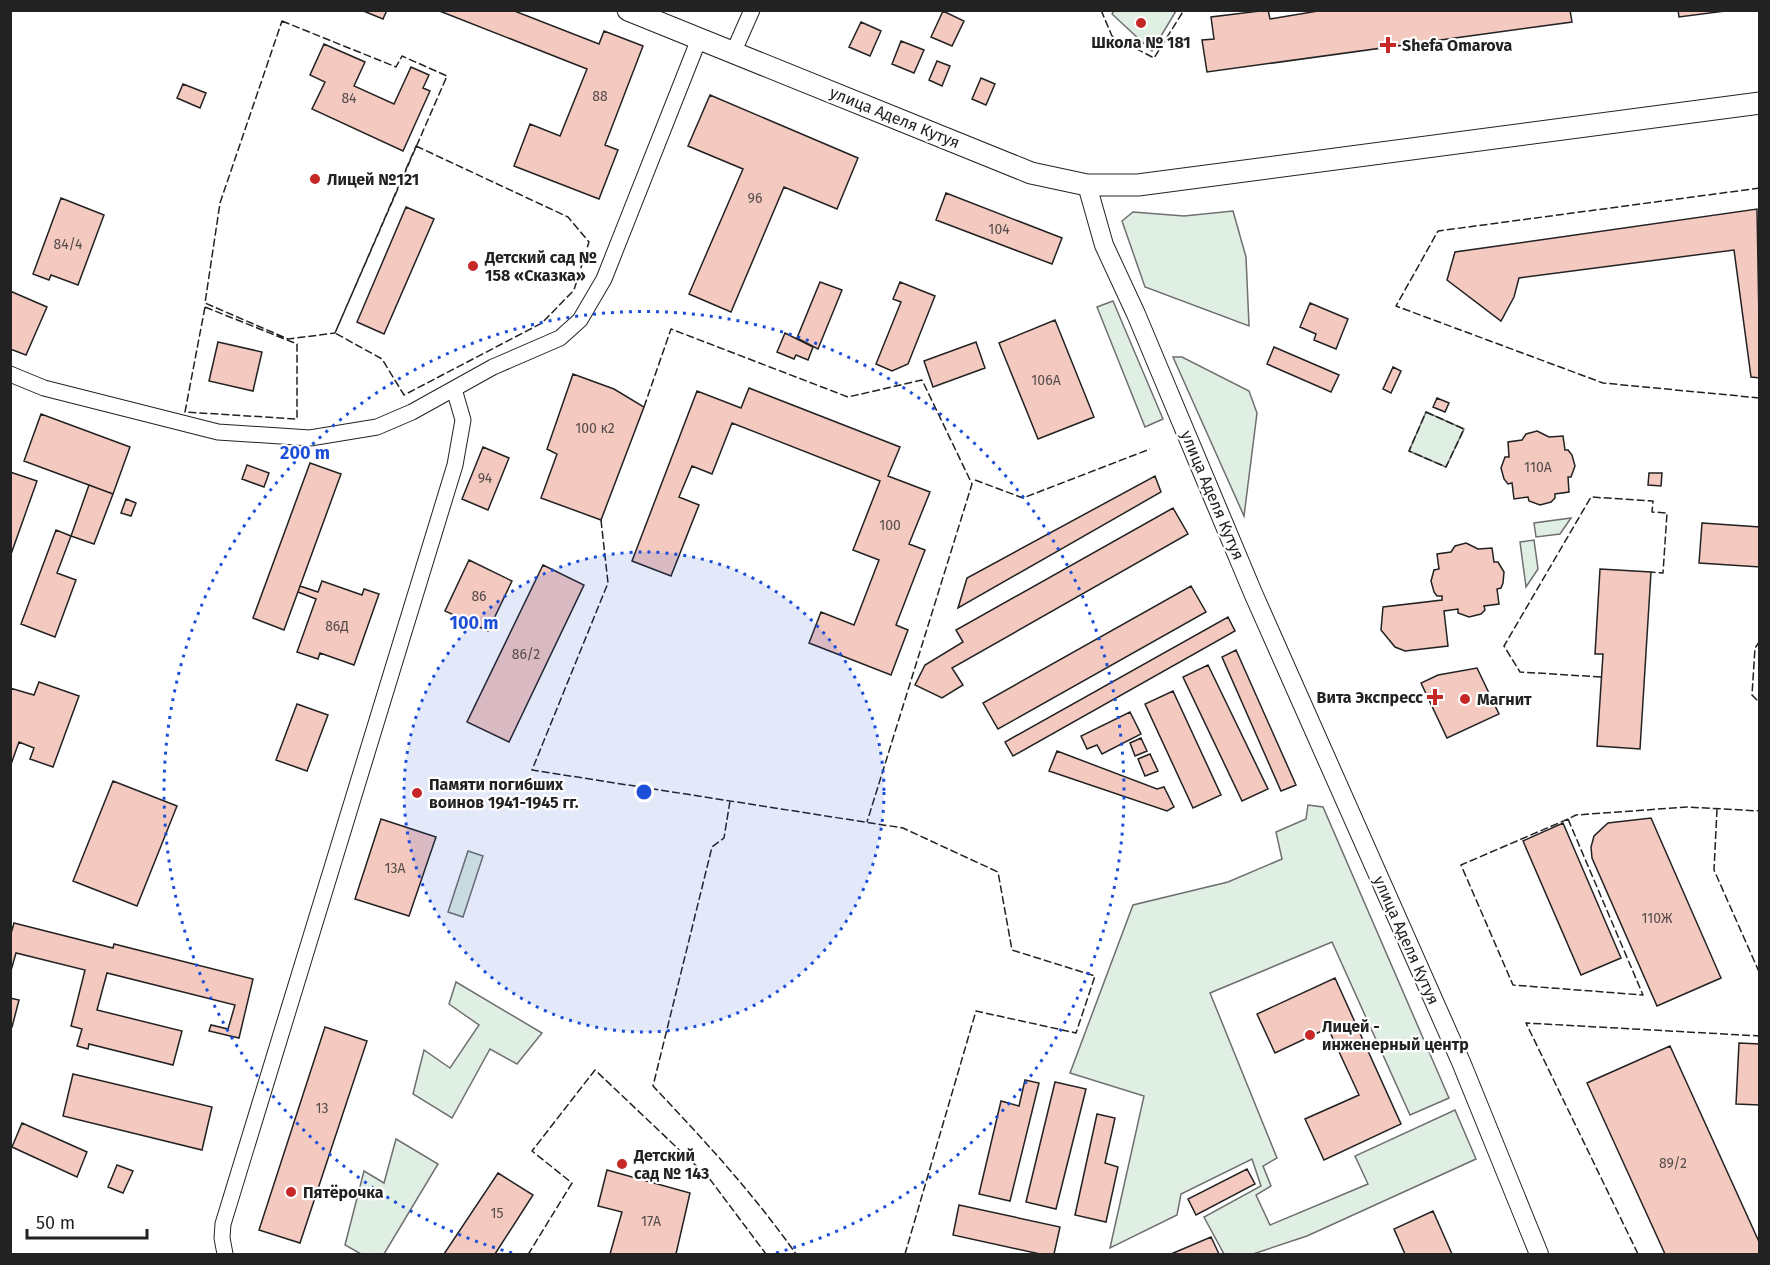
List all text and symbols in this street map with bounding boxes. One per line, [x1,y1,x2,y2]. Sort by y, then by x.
marker: Школа № 181 [1134,16,1148,30]
place label: Школа № 181 [1091,33,1191,52]
marker: Shefa Omarova [1379,36,1397,54]
place label: Shefa Omarova [1402,36,1512,55]
street label: улица Аделя Кутуя [827,83,963,152]
house number: 88 [592,88,608,105]
house number: 84 [341,90,357,107]
place label: Лицей №121 [327,170,419,189]
marker: Лицей №121 [308,172,322,186]
house number: 96 [748,190,762,207]
house number: 104 [988,221,1010,238]
house number: 84/4 [54,236,83,253]
place label: Детский сад № 158 «Сказка» [484,248,597,285]
marker: Детский сад № 158 «Сказка» [466,259,480,273]
house number: 106А [1031,372,1061,389]
house number: 100 к2 [575,420,615,437]
street label: улица Аделя Кутуя [1177,428,1248,563]
text: 200 m [280,442,330,464]
house number: 110А [1524,459,1552,476]
house number: 94 [478,470,493,487]
house number: 100 [879,517,901,534]
house number: 86 [471,588,487,605]
text: 100 m [450,612,498,634]
house number: 86Д [325,618,349,635]
house number: 86/2 [512,646,540,663]
place label: Вита Экспресс [1317,688,1423,707]
marker: Вита Экспресс [1428,690,1442,704]
place label: Магнит [1477,690,1532,709]
marker: Магнит [1458,692,1472,706]
place label: Памяти погибших воинов 1941-1945 гг. [429,775,579,812]
centre of rings [634,782,654,802]
marker: Памяти погибших воинов 1941-1945 гг. [410,786,424,800]
house number: 13А [384,860,406,877]
street label: улица Аделя Кутуя [1370,873,1443,1007]
house number: 110Ж [1641,910,1673,927]
place label: Лицей - инженерный центр [1322,1017,1469,1054]
marker: Лицей - инженерный центр [1303,1028,1317,1042]
house number: 13 [315,1100,329,1117]
place label: Детский сад № 143 [633,1146,709,1183]
house number: 89/2 [1659,1155,1687,1172]
marker: Детский сад № 143 [615,1157,629,1171]
place label: Пятёрочка [303,1183,384,1202]
marker: Пятёрочка [284,1185,298,1199]
scale bar [27,1202,147,1240]
house number: 15 [490,1205,504,1222]
text: 50 m [36,1212,75,1234]
house number: 17А [641,1213,661,1230]

